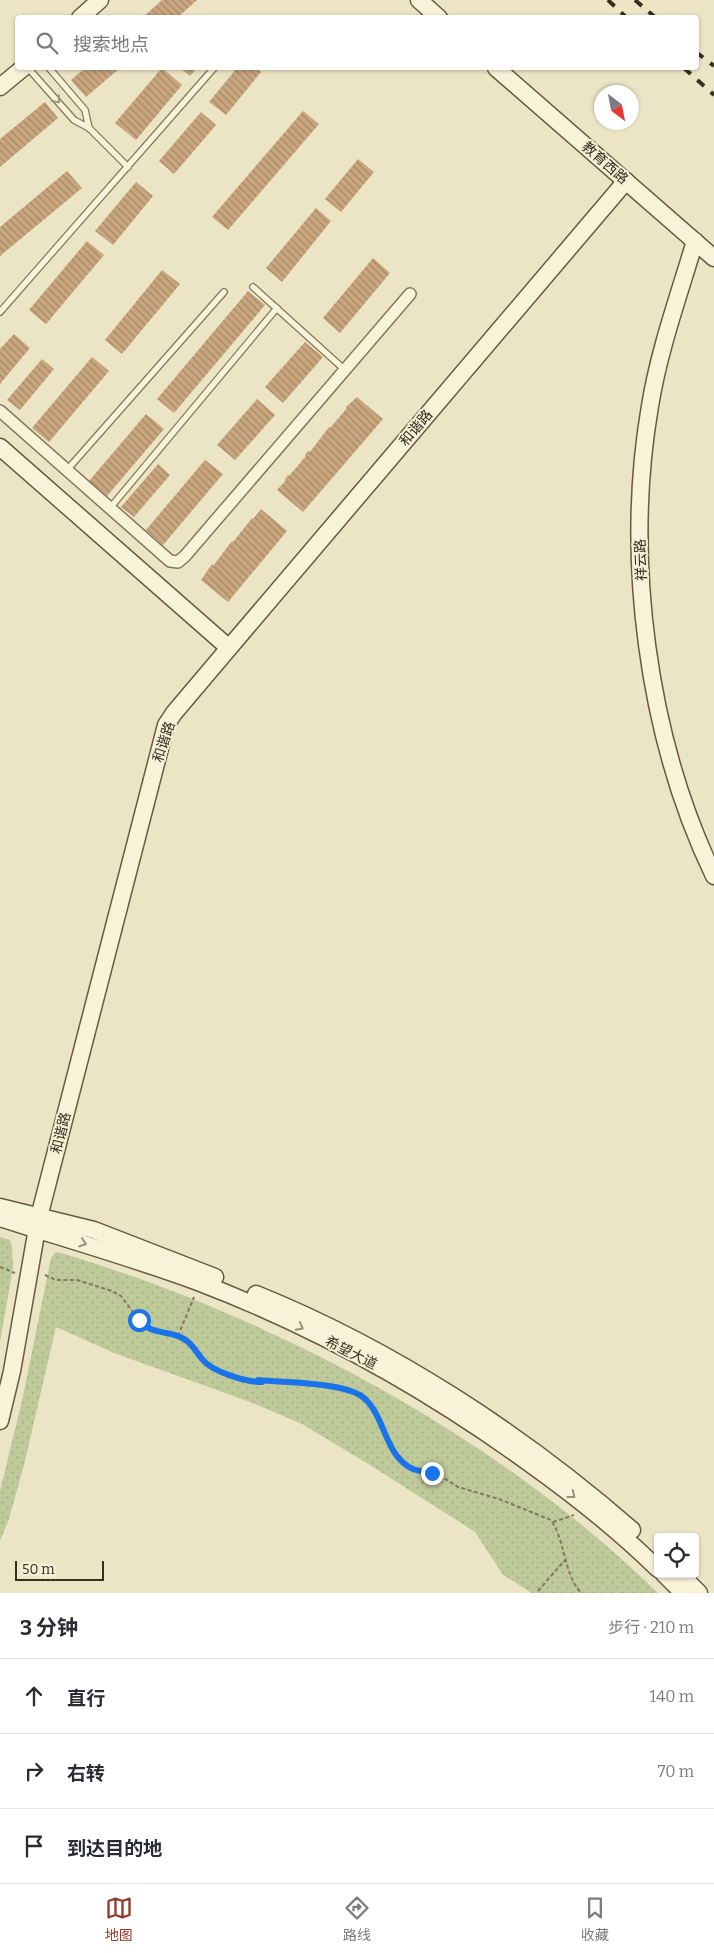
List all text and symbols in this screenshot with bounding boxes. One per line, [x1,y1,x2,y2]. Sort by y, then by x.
search box [15,15,699,70]
icon: search [33,29,61,57]
text: 搜索地点 [73,33,149,56]
north arrow [594,85,639,130]
one-way arrow [51,95,60,104]
street label: 教育西路 [578,138,632,188]
street label: 和谐路 [396,406,436,450]
street label: 祥云路 [632,539,650,581]
street label: 和谐路 [149,719,179,765]
street label: 和谐路 [48,1111,74,1155]
one-way arrow [79,1238,87,1248]
route start [128,1309,151,1332]
one-way arrow [295,1321,304,1331]
street label: 希望大道 [322,1333,380,1373]
route end [421,1462,444,1485]
one-way arrow [566,1489,575,1497]
map controls [654,1533,699,1578]
button: locate [654,1533,699,1578]
scale bar [15,1558,104,1581]
text: 50 m [22,1561,55,1578]
text: 3 分钟 [20,1615,78,1641]
text: 步行 · 210 m [608,1618,694,1637]
icon: ahead [20,1682,48,1710]
text: 直行 [67,1687,105,1710]
text: 140 m [649,1687,694,1706]
icon: right [20,1757,48,1785]
text: 右转 [67,1762,105,1785]
text: 70 m [658,1762,694,1781]
icon: arrive [20,1832,48,1860]
text: 到达目的地 [67,1837,162,1860]
tab: 地图 [105,1894,133,1944]
tab: 路线 [343,1894,371,1944]
tab: 收藏 [581,1894,609,1944]

